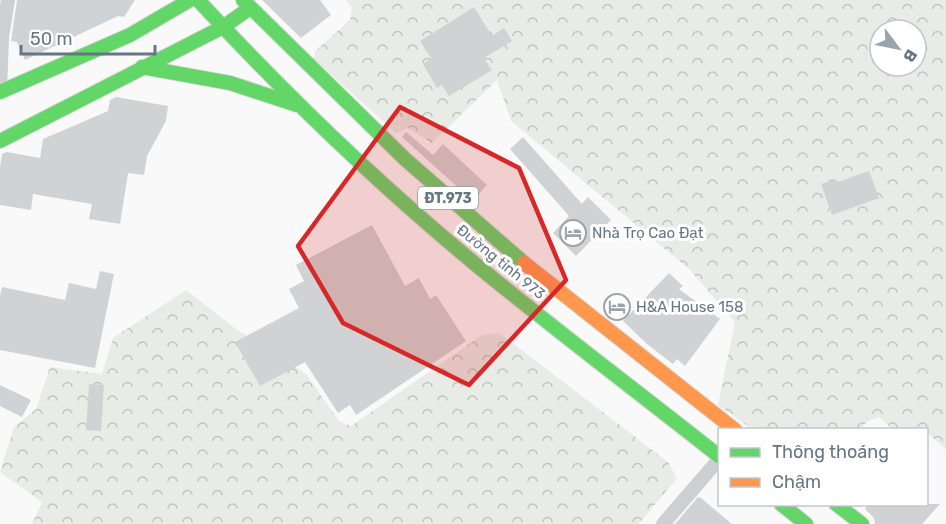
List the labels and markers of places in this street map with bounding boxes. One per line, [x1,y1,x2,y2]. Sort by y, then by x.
hotel icon: Nhà Trọ Cao Đạt [558,218,588,248]
place label: Nhà Trọ Cao Đạt [592,224,704,242]
hotel icon: H&A House 158 [602,292,632,322]
place label: H&A House 158 [636,298,743,316]

